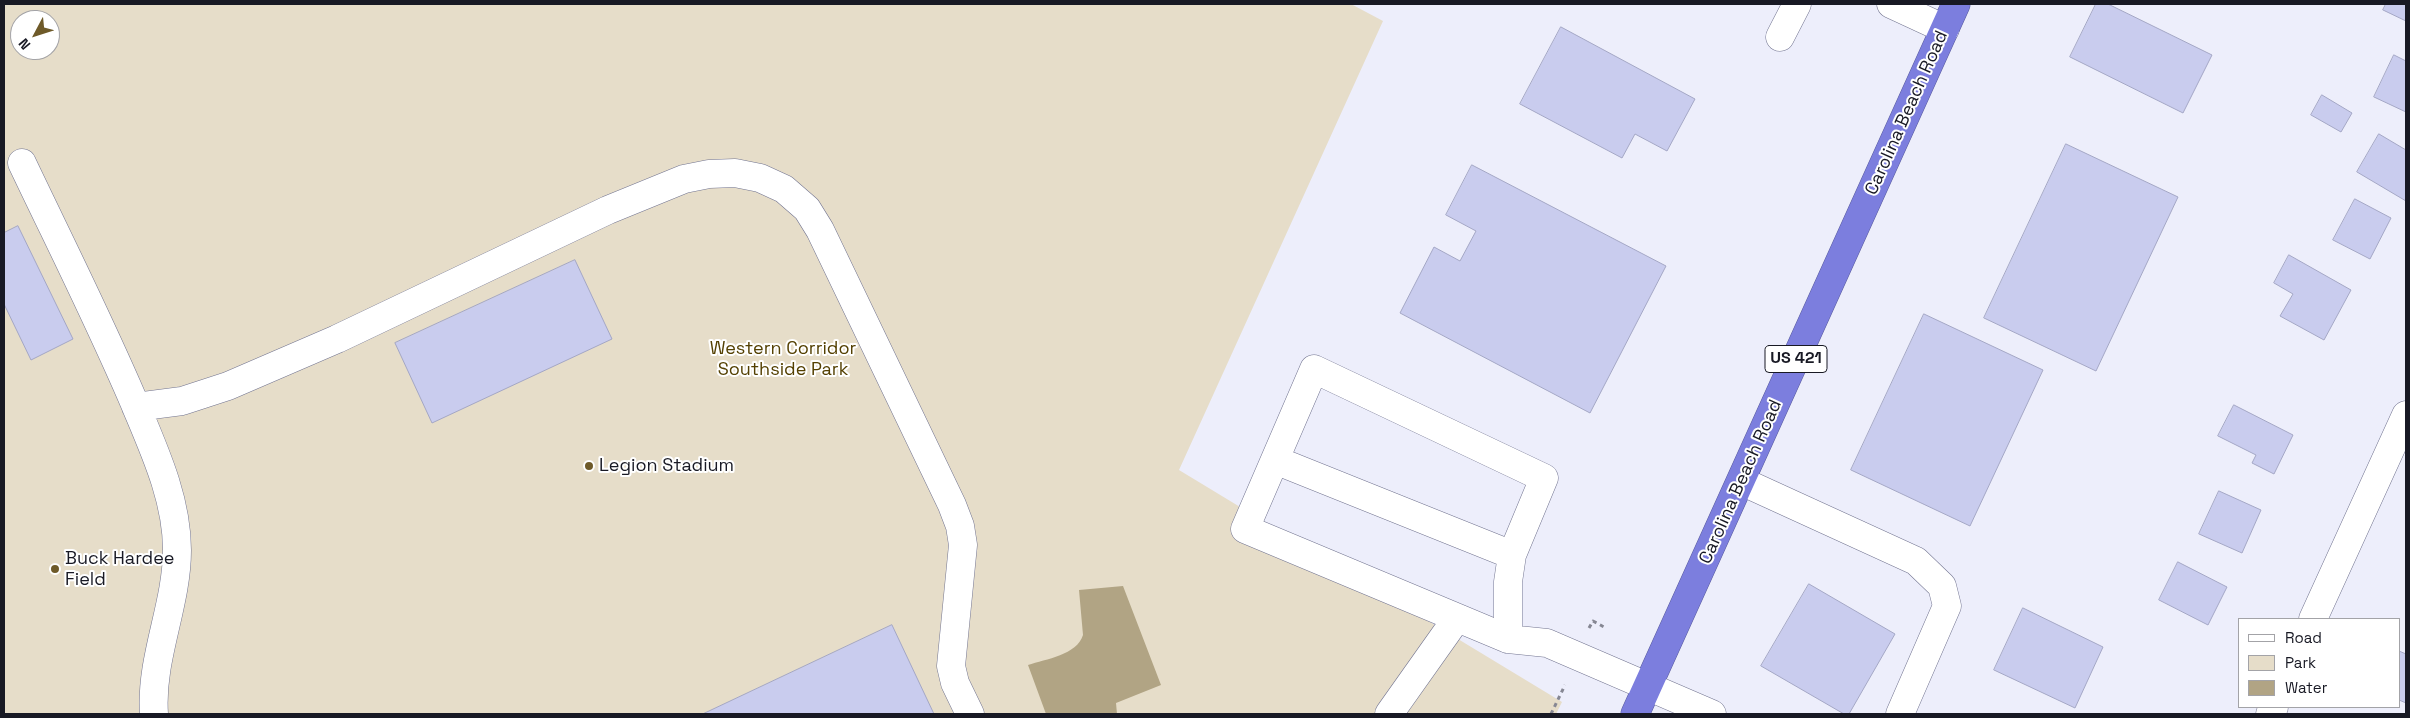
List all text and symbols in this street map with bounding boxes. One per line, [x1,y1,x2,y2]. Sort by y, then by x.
north arrow [10,10,60,60]
street label: Carolina Beach Road [1861,27,1953,199]
text: N [14,35,34,53]
park label: Western Corridor Southside Park [710,338,856,380]
road number: US 421 [1765,346,1827,372]
street label: Carolina Beach Road [1695,396,1787,568]
place label: Legion Stadium [599,455,734,477]
marker: Legion Stadium [583,460,595,472]
place label: Buck Hardee Field [65,548,175,590]
marker: Buck Hardee Field [49,563,61,575]
legend [2238,618,2400,708]
text: Road [2285,628,2322,647]
text: Park [2285,653,2316,672]
text: Water [2285,678,2327,697]

